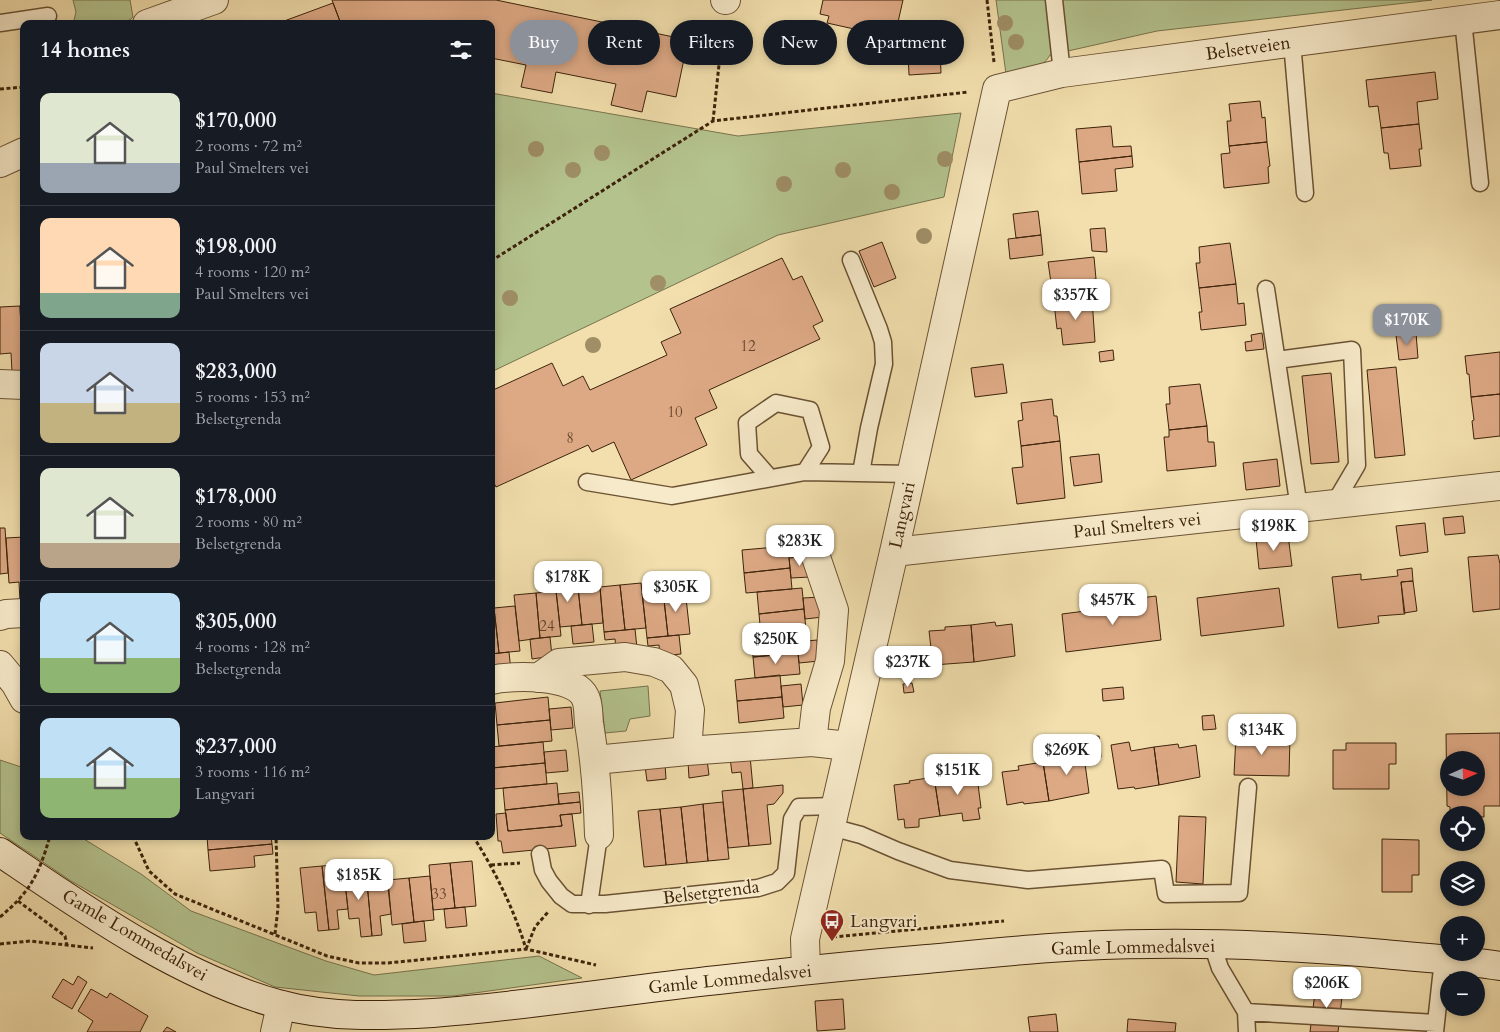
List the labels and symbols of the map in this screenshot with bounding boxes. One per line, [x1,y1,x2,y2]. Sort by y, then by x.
street label: Belsetveien [1204,30,1293,67]
pin: $357K [1041,278,1111,321]
pin: $170K [1372,304,1442,346]
house number: 12 [740,336,756,356]
house number: 10 [667,402,683,422]
house number: 8 [566,428,574,448]
street label: Langvari [883,479,922,551]
street label: Paul Smelters vei [1072,506,1202,545]
pin: $198K [1239,510,1309,552]
pin: $283K [765,524,835,567]
pin: $178K [533,560,603,603]
pin: $305K [641,570,711,613]
pin: $457K [1078,584,1148,626]
house number: 24 [539,616,555,636]
pin: $250K [741,622,811,665]
pin: $237K [873,646,943,688]
pin: $134K [1227,714,1297,756]
pin: $269K [1032,734,1102,776]
north arrow [1440,751,1485,796]
pin: $151K [923,754,993,796]
pin: $185K [324,858,394,901]
street label: Belsetgrenda [661,874,761,911]
street label: Gamle Lommedalsvei [57,884,212,987]
house number: 33 [431,884,447,904]
bus stop icon: Langvari [819,908,845,942]
place label: Langvari [850,909,918,934]
street label: Gamle Lommedalsvei [1051,934,1215,961]
street label: Gamle Lommedalsvei [647,958,813,1001]
pin: $206K [1292,966,1362,1009]

